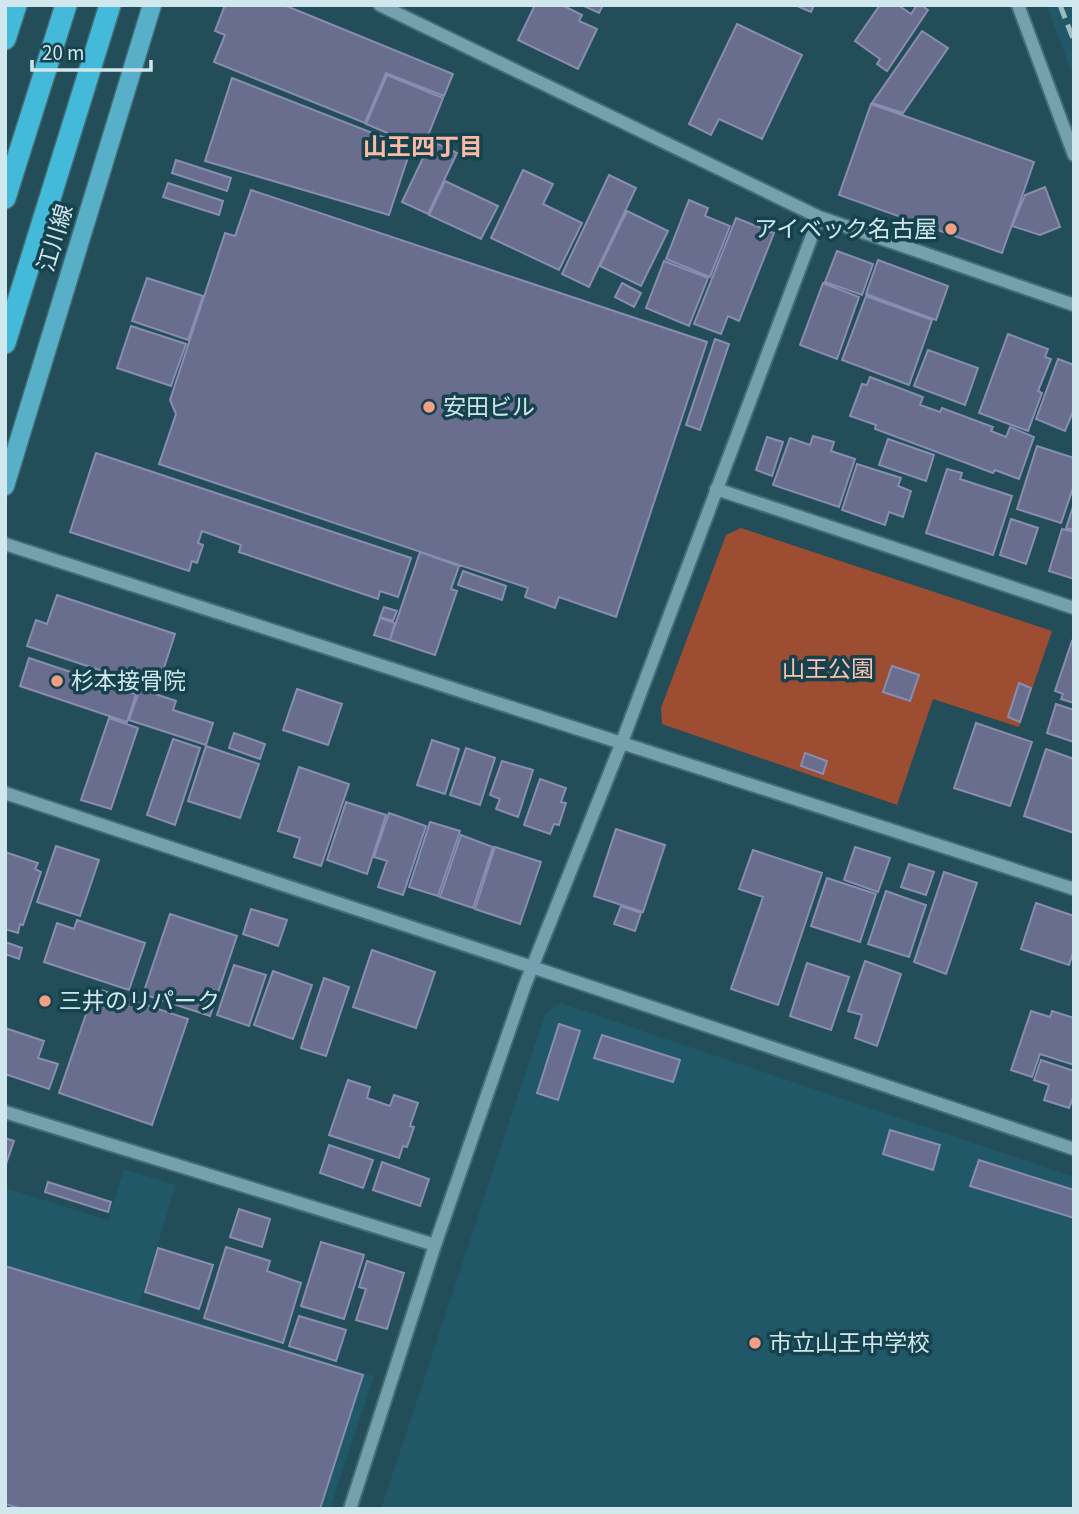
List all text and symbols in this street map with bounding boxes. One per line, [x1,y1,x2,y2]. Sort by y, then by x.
scale bar [32,28,150,72]
text: 20 m [42,38,84,68]
district label: 山王四丁目 [363,130,483,165]
street label: 江川線 [30,200,81,276]
place label: アイベック名古屋 [754,213,937,246]
marker: アイベック名古屋 [943,221,959,237]
place label: 安田ビル [443,391,535,424]
marker: 安田ビル [421,399,437,415]
park label: 山王公園 [782,653,874,686]
place label: 杉本接骨院 [71,665,186,698]
marker: 杉本接骨院 [49,673,65,689]
place label: 三井のリパーク [59,985,220,1018]
marker: 三井のリパーク [37,993,53,1009]
place label: 市立山王中学校 [769,1327,930,1360]
marker: 市立山王中学校 [747,1335,763,1351]

